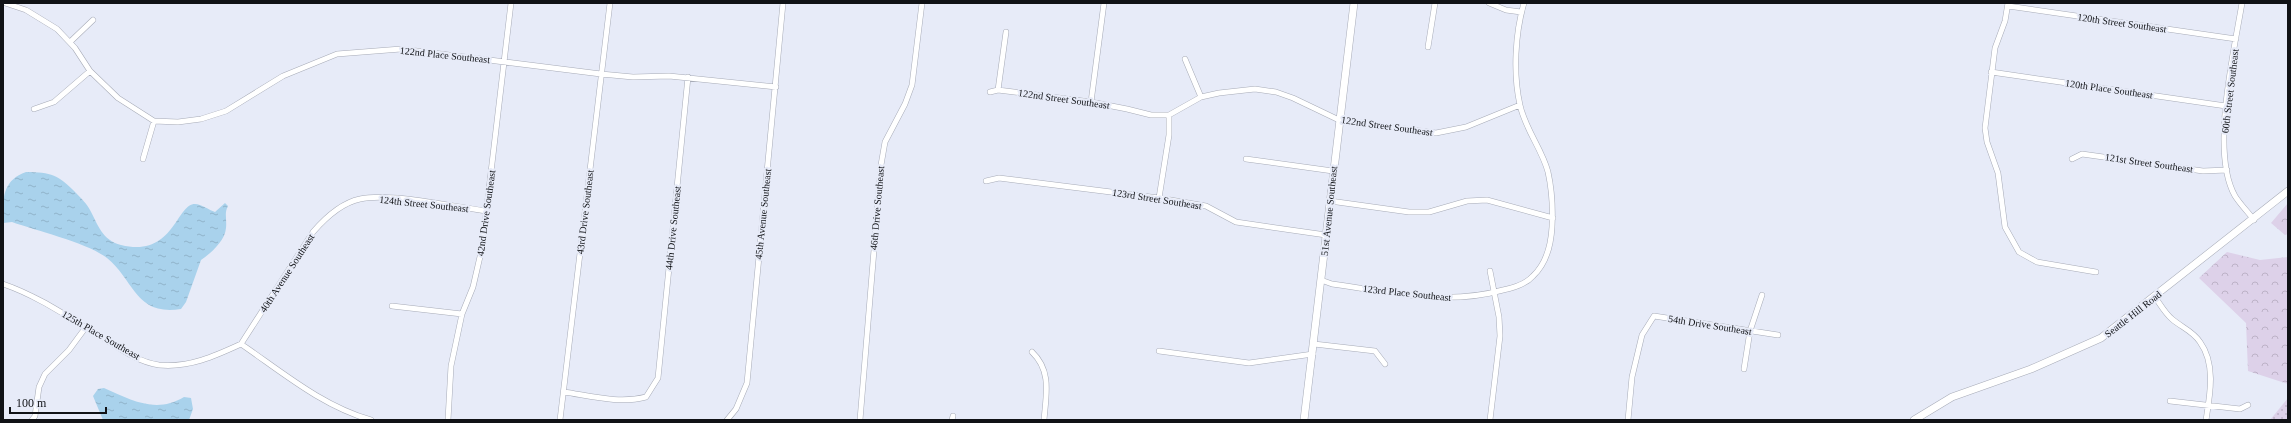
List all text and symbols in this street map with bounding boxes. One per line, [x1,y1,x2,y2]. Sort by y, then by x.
street label: 120th Street Southeast [2077,11,2168,35]
street label: 122nd Place Southeast [399,45,491,65]
street label: 60th Street Southeast [2219,48,2241,134]
street label: 120th Place Southeast [2065,77,2154,101]
street label: 122nd Street Southeast [1018,87,1111,111]
street label: 122nd Street Southeast [1341,114,1434,138]
street label: 121st Street Southeast [2104,151,2194,175]
street label: 46th Drive Southeast [868,165,886,251]
street label: 51st Avenue Southeast [1319,165,1339,257]
street label: 45th Avenue Southeast [753,168,773,260]
street label: 42nd Drive Southeast [475,169,498,257]
street label: 43rd Drive Southeast [574,169,596,255]
street label: 44th Drive Southeast [663,185,683,271]
street label: 123rd Street Southeast [1111,186,1203,212]
street label: 124th Street Southeast [379,194,470,214]
street label: 40th Avenue Southeast [257,231,317,314]
street label: 123rd Place Southeast [1362,283,1452,303]
street label: Seattle Hill Road [2102,288,2164,340]
street label: 125th Place Southeast [60,308,142,362]
street label: 54th Drive Southeast [1667,313,1753,337]
scale bar [10,389,106,415]
text: 100 m [16,396,47,410]

